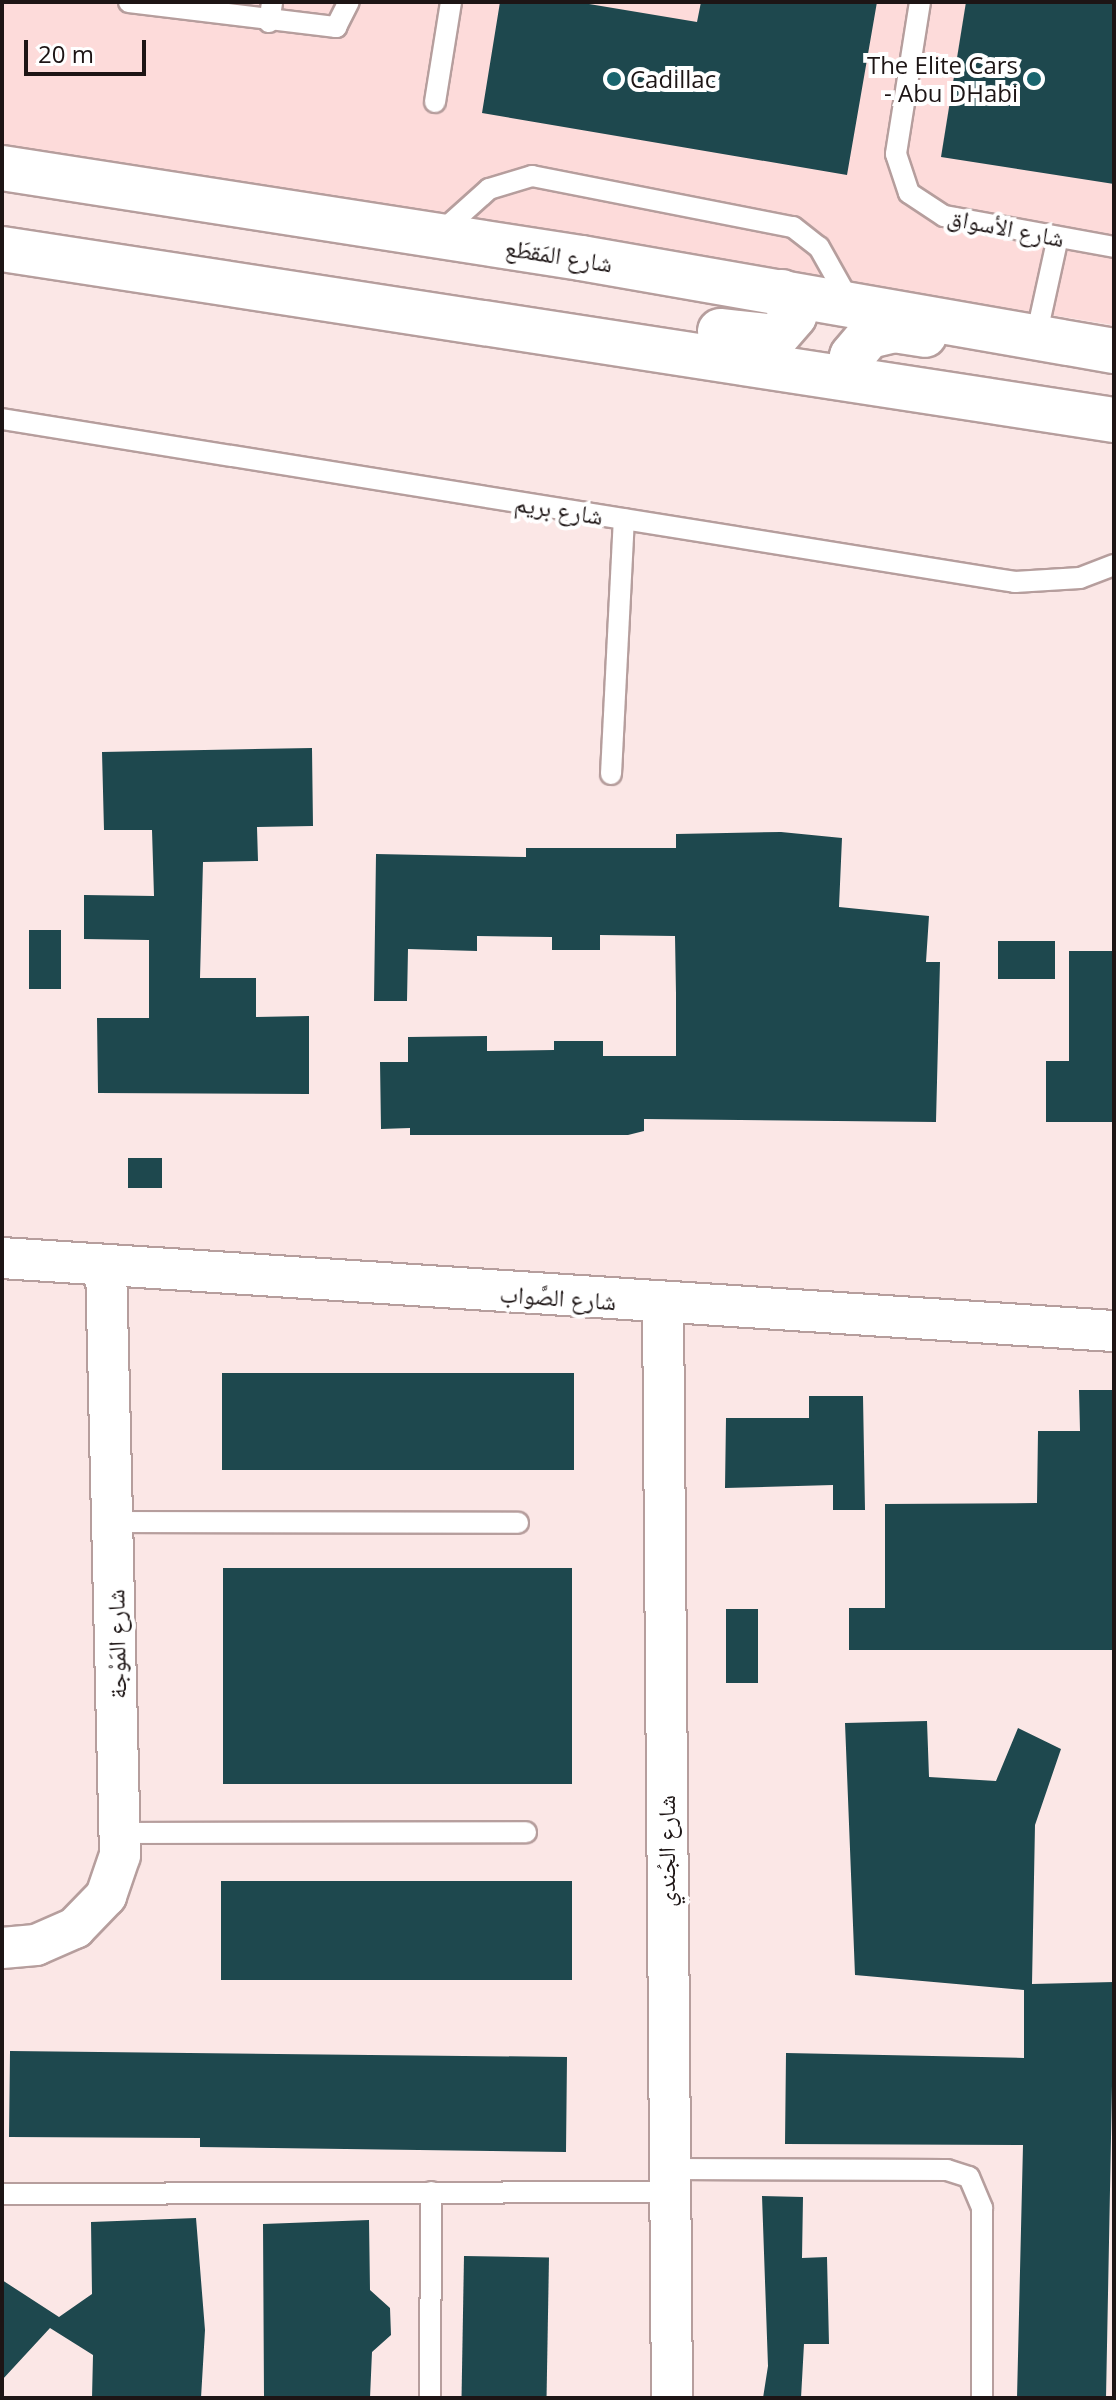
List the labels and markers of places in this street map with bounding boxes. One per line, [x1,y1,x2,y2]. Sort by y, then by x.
place label: The Elite Cars - Abu DHabi [867,51,1018,107]
place label: Cadillac [630,65,716,93]
marker: Cadillac [605,70,623,88]
marker: The Elite Cars - Abu DHabi [1025,70,1043,88]

